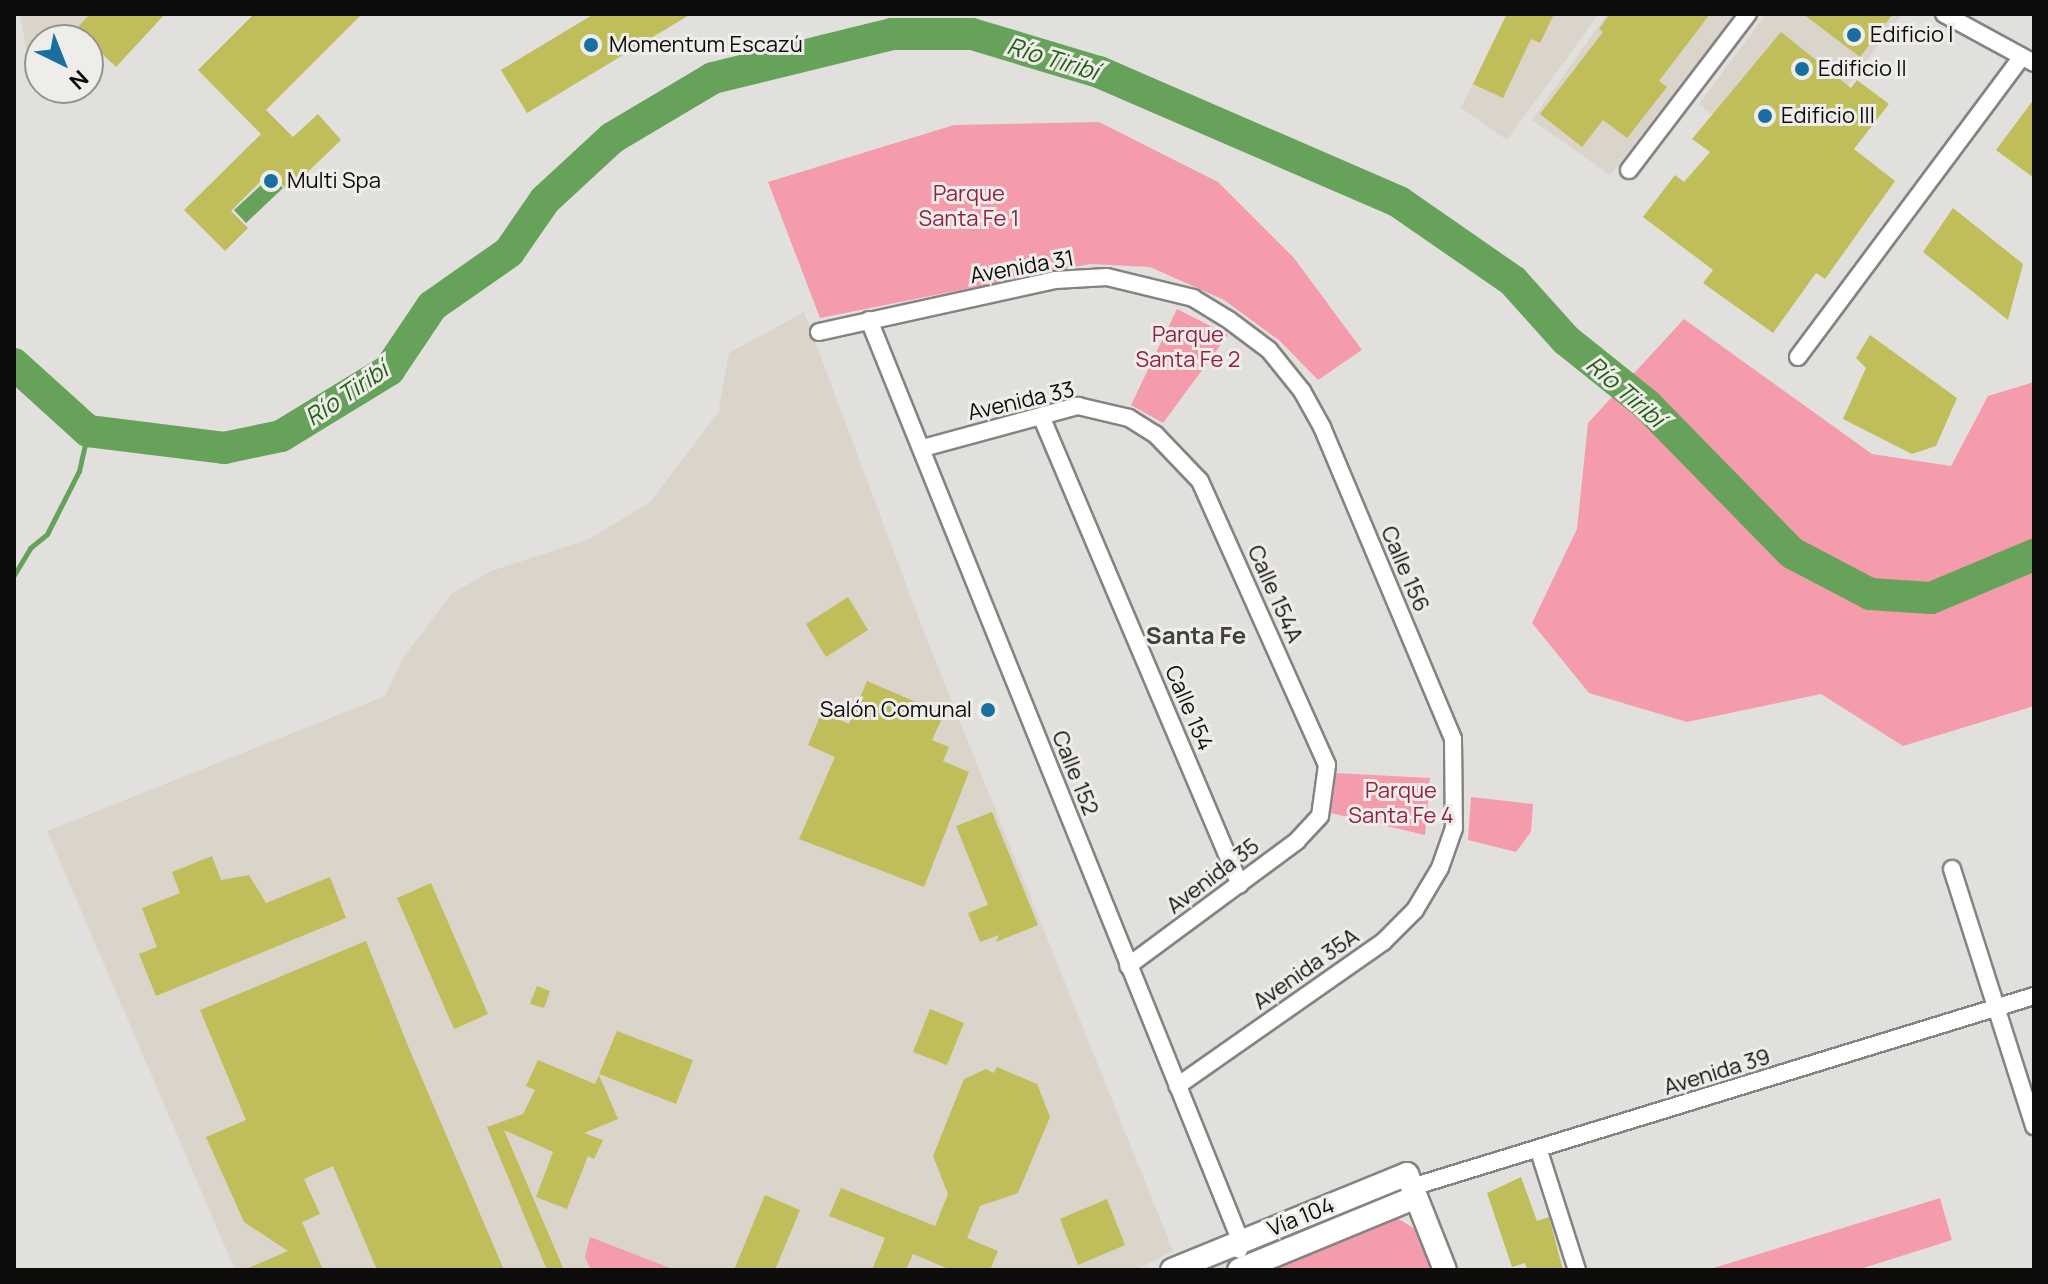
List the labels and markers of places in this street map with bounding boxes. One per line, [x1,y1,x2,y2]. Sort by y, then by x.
place label: Edificio I [1870,22,1954,48]
marker: Edificio I [1845,26,1863,44]
place label: Momentum Escazú [609,32,803,58]
marker: Momentum Escazú [580,34,602,56]
place label: Edificio II [1818,56,1907,82]
marker: Edificio II [1793,60,1811,78]
place label: Edificio III [1781,103,1875,129]
marker: Edificio III [1756,107,1774,125]
place label: Multi Spa [287,168,381,194]
marker: Multi Spa [262,172,280,190]
place label: Salón Comunal [820,697,972,723]
marker: Salón Comunal [979,701,997,719]

